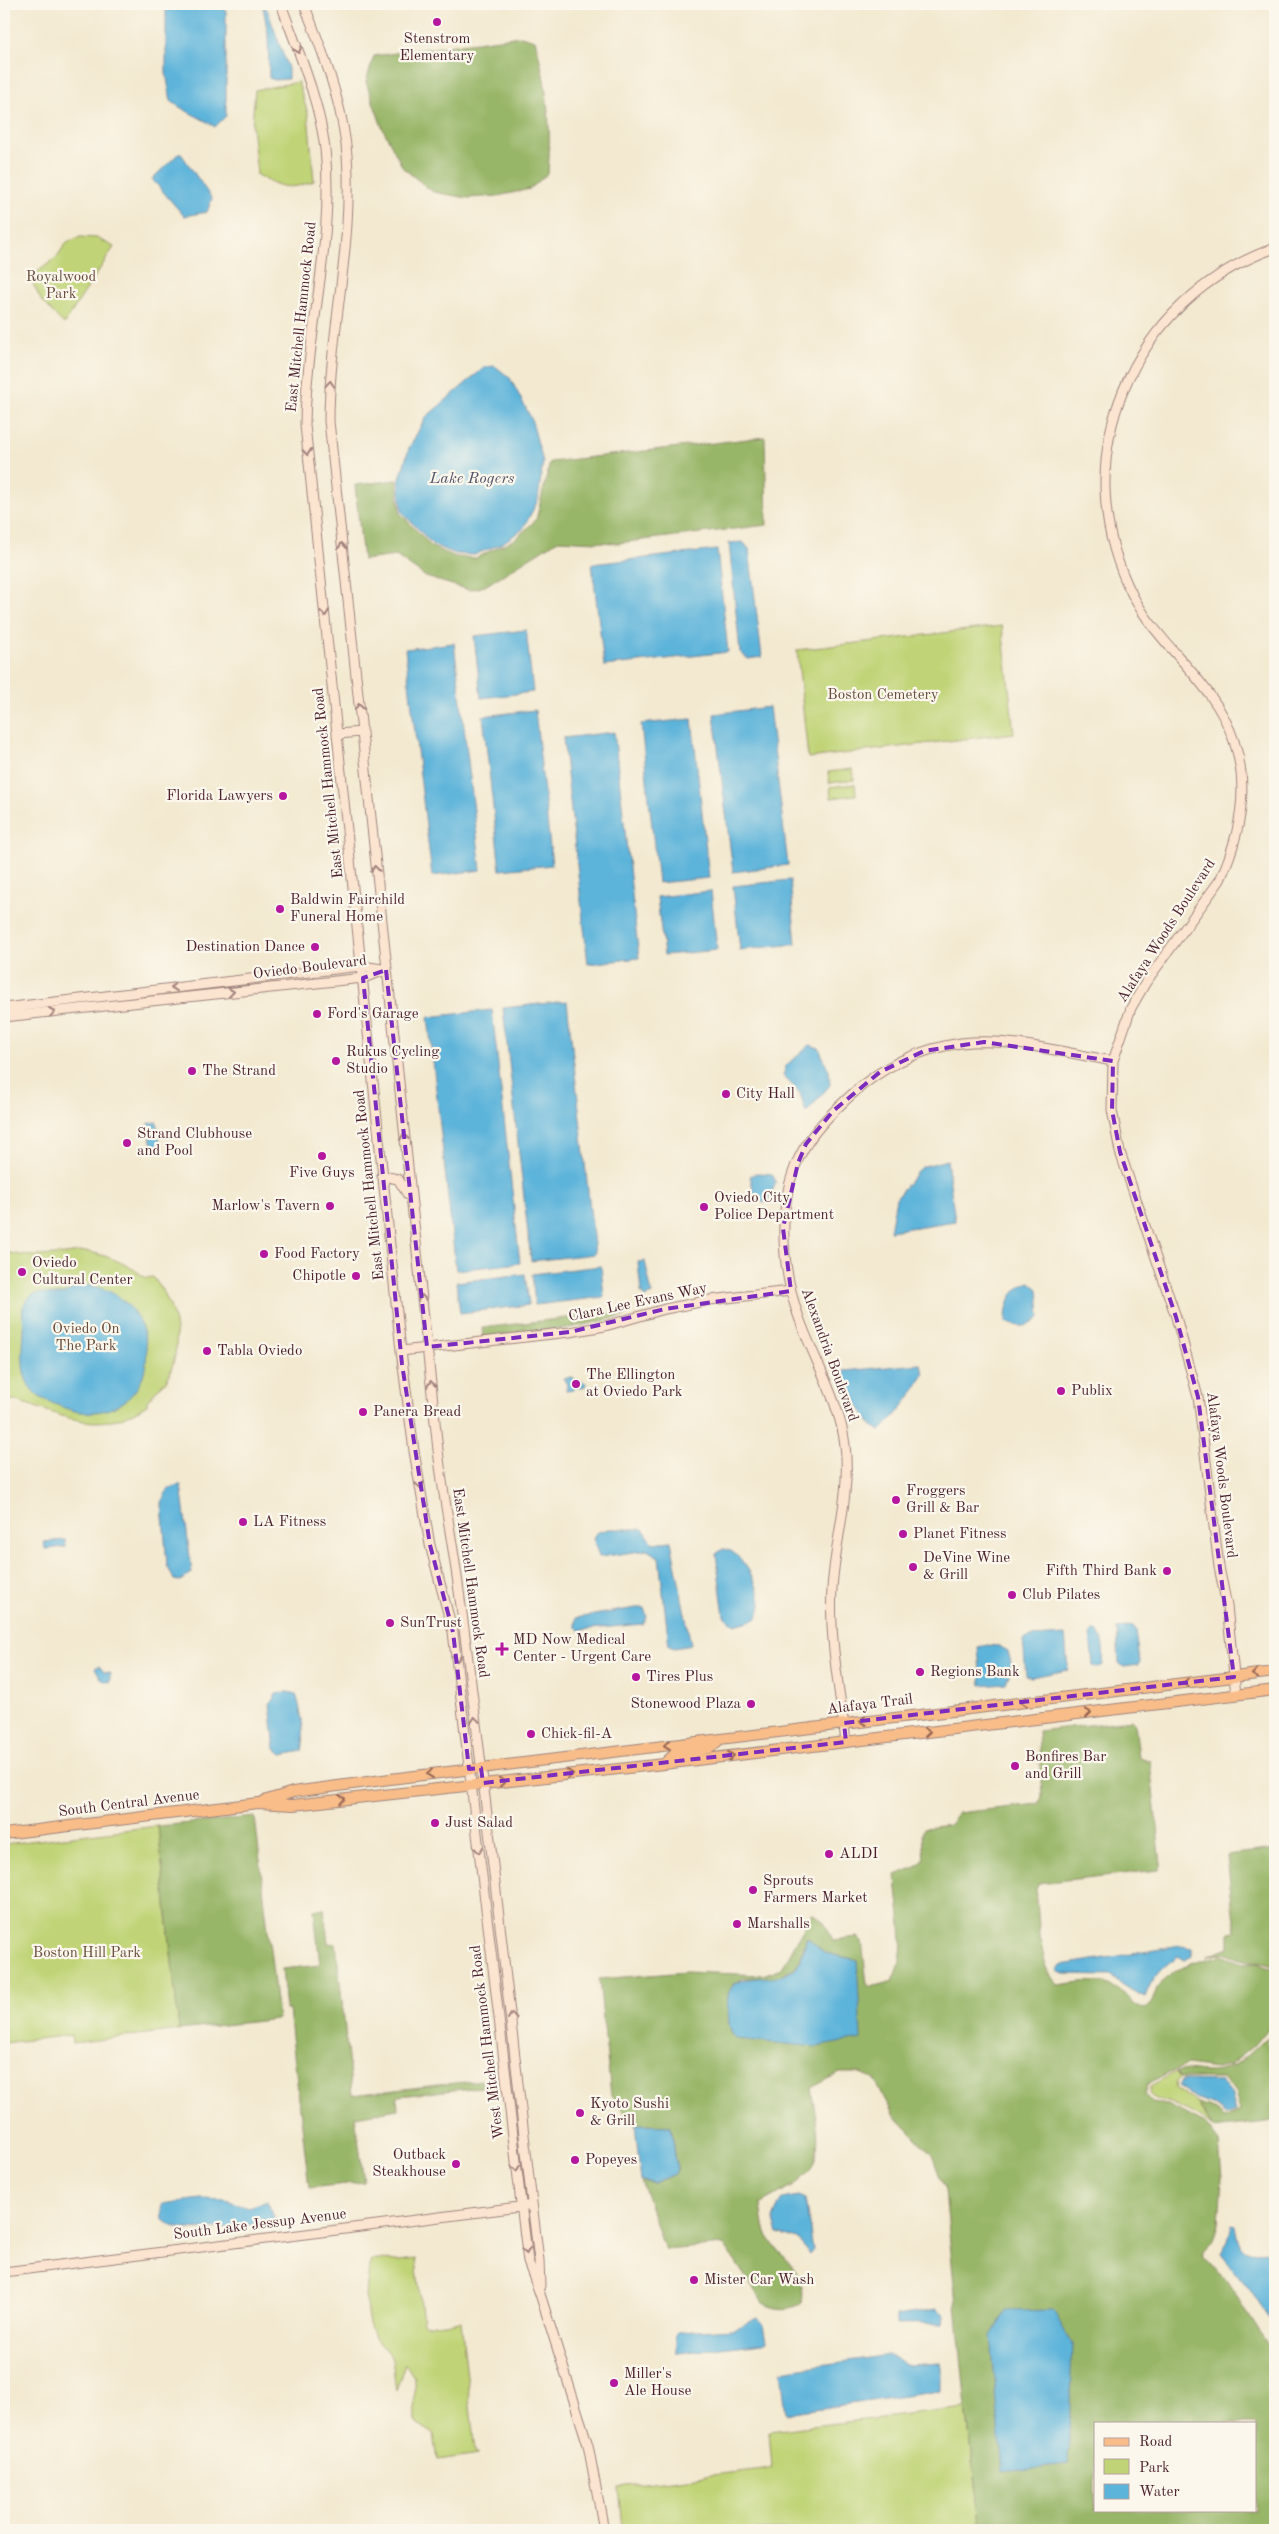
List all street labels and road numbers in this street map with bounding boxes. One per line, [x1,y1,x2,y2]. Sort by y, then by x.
street label: East Mitchell Hammock Road [285,221,320,413]
street label: East Mitchell Hammock Road [311,687,346,879]
street label: Alafaya Woods Boulevard [1115,856,1219,1005]
street label: Oviedo Boulevard [252,954,368,982]
street label: East Mitchell Hammock Road [352,1089,387,1281]
street label: Clara Lee Evans Way [567,1281,709,1325]
street label: Alexandria Boulevard [798,1286,860,1424]
street label: Alafaya Woods Boulevard [1203,1391,1239,1559]
street label: East Mitchell Hammock Road [449,1487,491,1679]
street label: Alafaya Trail [826,1692,914,1718]
street label: South Central Avenue [58,1788,201,1820]
street label: West Mitchell Hammock Road [469,1944,507,2140]
street label: South Lake Jessup Avenue [173,2207,348,2243]

